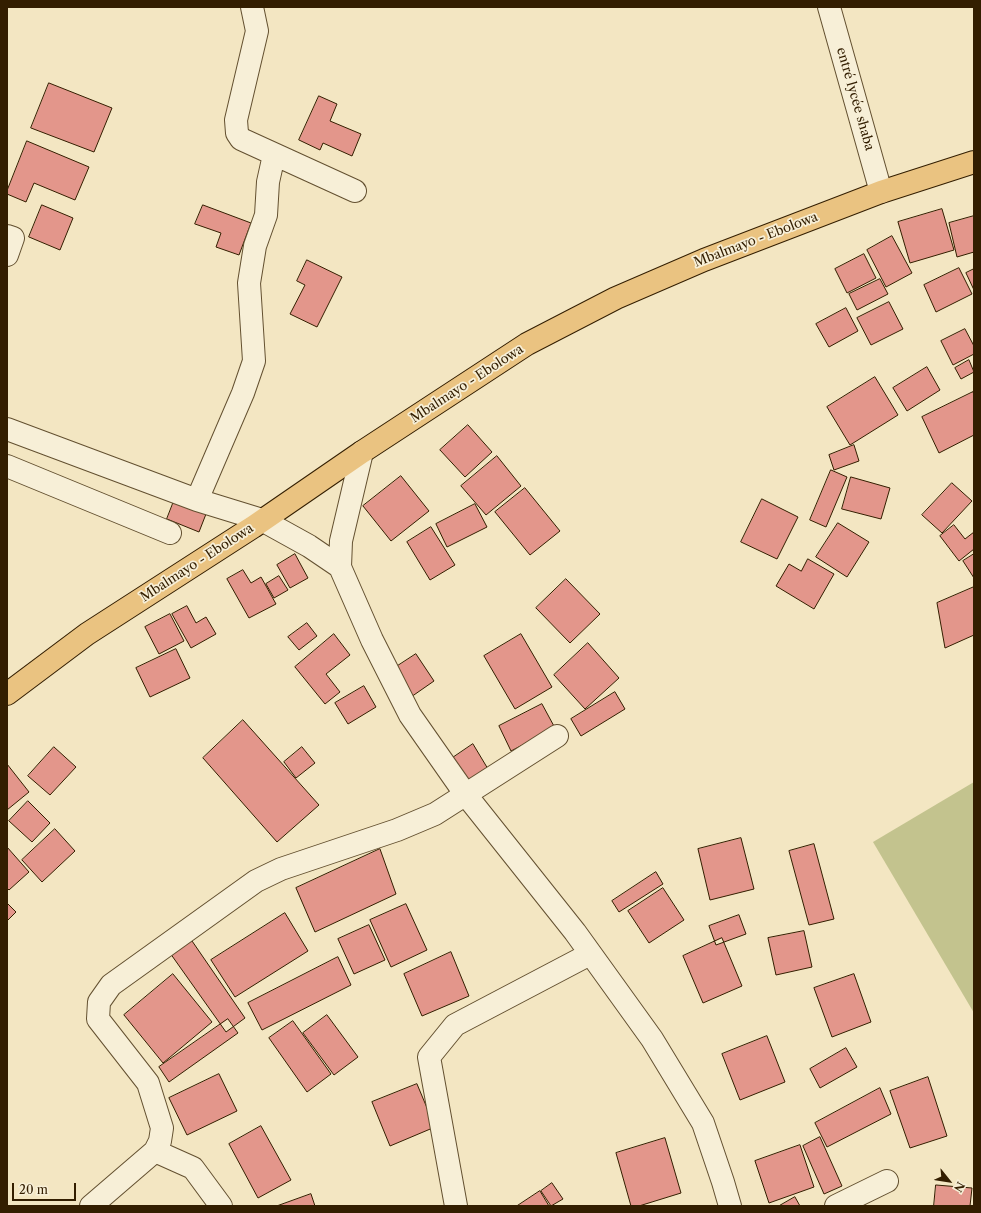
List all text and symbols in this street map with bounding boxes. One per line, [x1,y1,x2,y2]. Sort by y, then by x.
street label: entré lycée shaba [833,45,877,153]
street label: Mbalmayo - Ebolowa [692,209,820,271]
street label: Mbalmayo - Ebolowa [408,342,526,426]
street label: Mbalmayo - Ebolowa [138,521,256,605]
north arrow [929,1161,969,1201]
scale bar [14,1175,78,1201]
text: N [951,1179,968,1195]
text: 20 m [19,1182,48,1197]

